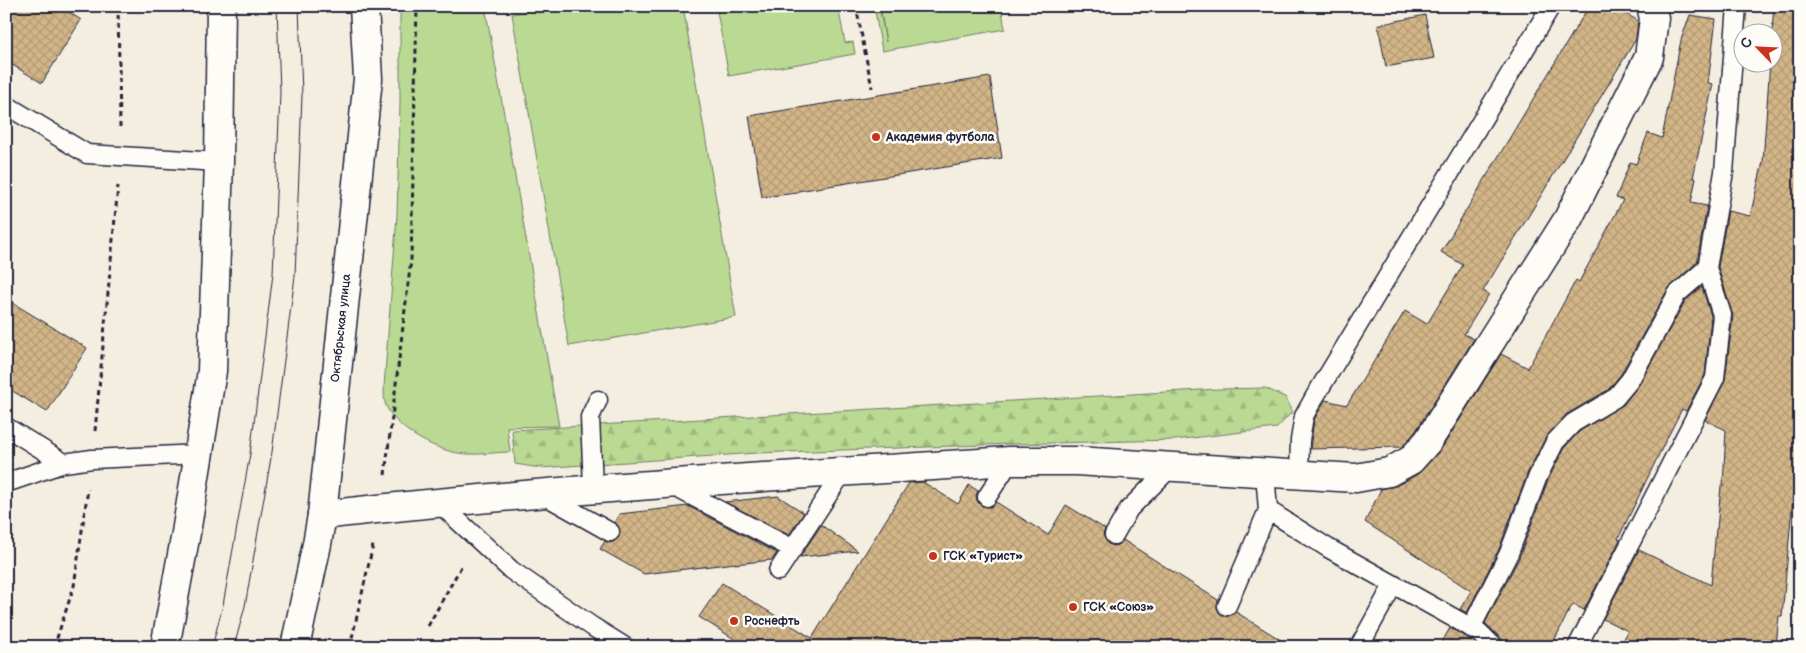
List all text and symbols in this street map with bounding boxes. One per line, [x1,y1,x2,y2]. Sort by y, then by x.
north arrow [1734,22,1784,72]
text: С [1737,35,1756,51]
place label: Академия футбола [885,130,996,145]
marker: Академия футбола [870,131,882,143]
street label: Октябрьская улица [328,273,354,383]
place label: ГСК «Турист» [943,549,1023,564]
marker: ГСК «Турист» [927,550,939,562]
place label: ГСК «Союз» [1083,600,1154,615]
marker: ГСК «Союз» [1067,601,1079,613]
place label: Роснефть [744,614,801,629]
marker: Роснефть [728,615,740,627]

